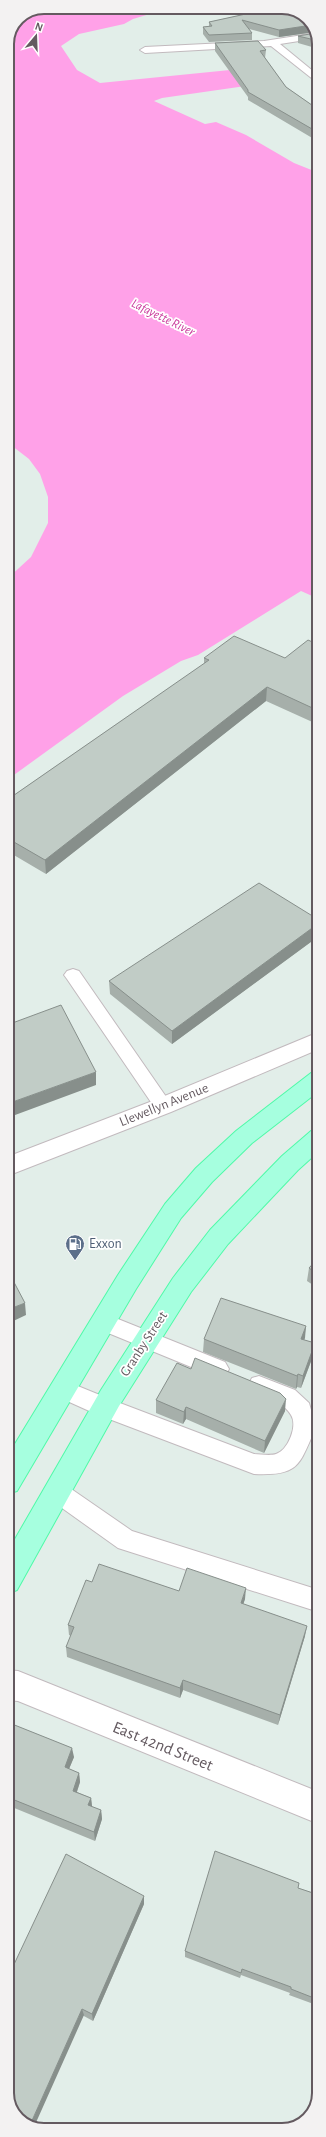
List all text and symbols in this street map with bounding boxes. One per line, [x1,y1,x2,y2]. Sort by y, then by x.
north arrow [16,16,56,56]
text: N [34,21,45,33]
water label: Lafayette River [129,297,197,339]
street label: Llewellyn Avenue [117,1081,211,1129]
fuel station icon: Exxon [64,1233,86,1261]
place label: Exxon [89,1237,122,1251]
street label: Granby Street [118,1309,170,1379]
street label: East 42nd Street [110,1718,216,1774]

